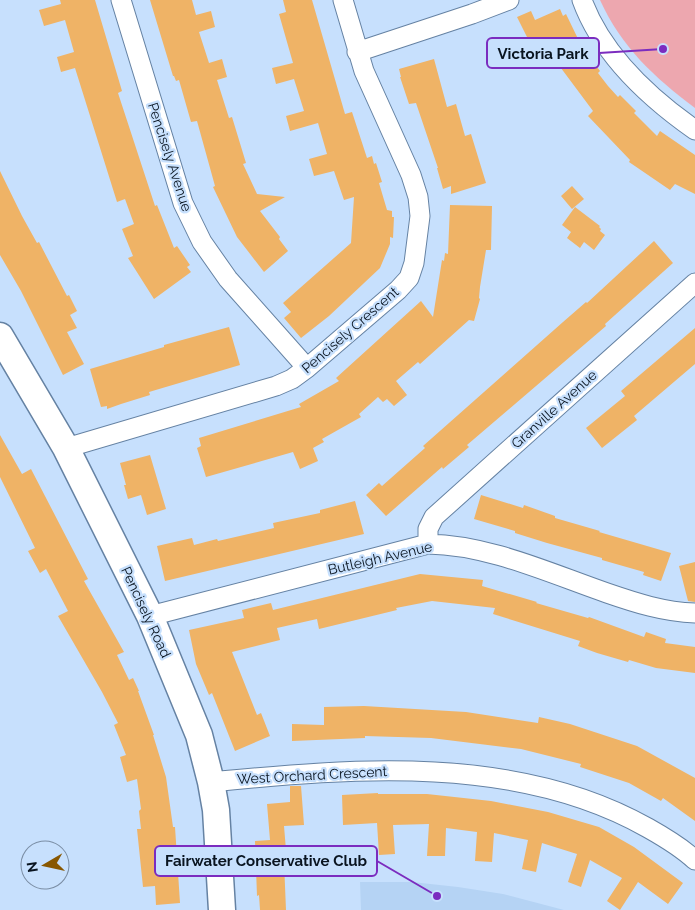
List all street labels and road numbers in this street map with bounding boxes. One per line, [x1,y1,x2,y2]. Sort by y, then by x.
street label: Pencisely Avenue [145,100,195,214]
street label: Pencisely Crescent [298,283,402,376]
street label: Granville Avenue [508,367,600,451]
street label: Butleigh Avenue [326,538,434,578]
street label: Pencisely Road [118,564,174,660]
street label: West Orchard Crescent [236,763,388,787]

